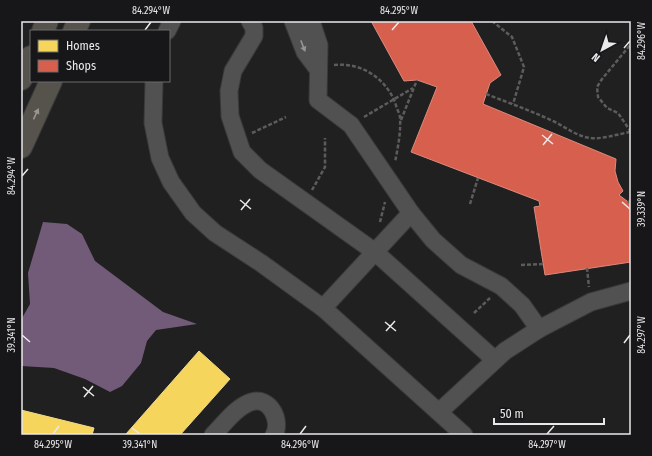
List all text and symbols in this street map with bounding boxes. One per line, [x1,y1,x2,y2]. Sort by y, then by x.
text: 84.294°W [132,5,171,17]
text: 84.295°W [380,5,418,17]
text: 84.296°W [636,21,648,60]
legend [30,30,170,82]
north arrow [582,30,622,70]
text: Homes [66,39,100,53]
one-way arrow [300,41,306,53]
text: N [589,50,603,64]
text: Shops [66,59,96,73]
one-way arrow [33,108,39,119]
text: 84.294°W [6,156,18,195]
text: 39.339°N [636,191,648,227]
text: 84.297°W [636,316,648,354]
text: 39.341°N [6,318,18,352]
scale bar [494,400,604,426]
text: 50 m [500,407,524,421]
text: 84.295°W [34,439,72,451]
text: 39.341°N [123,439,157,451]
text: 84.296°W [281,439,320,451]
text: 84.297°W [528,439,566,451]

